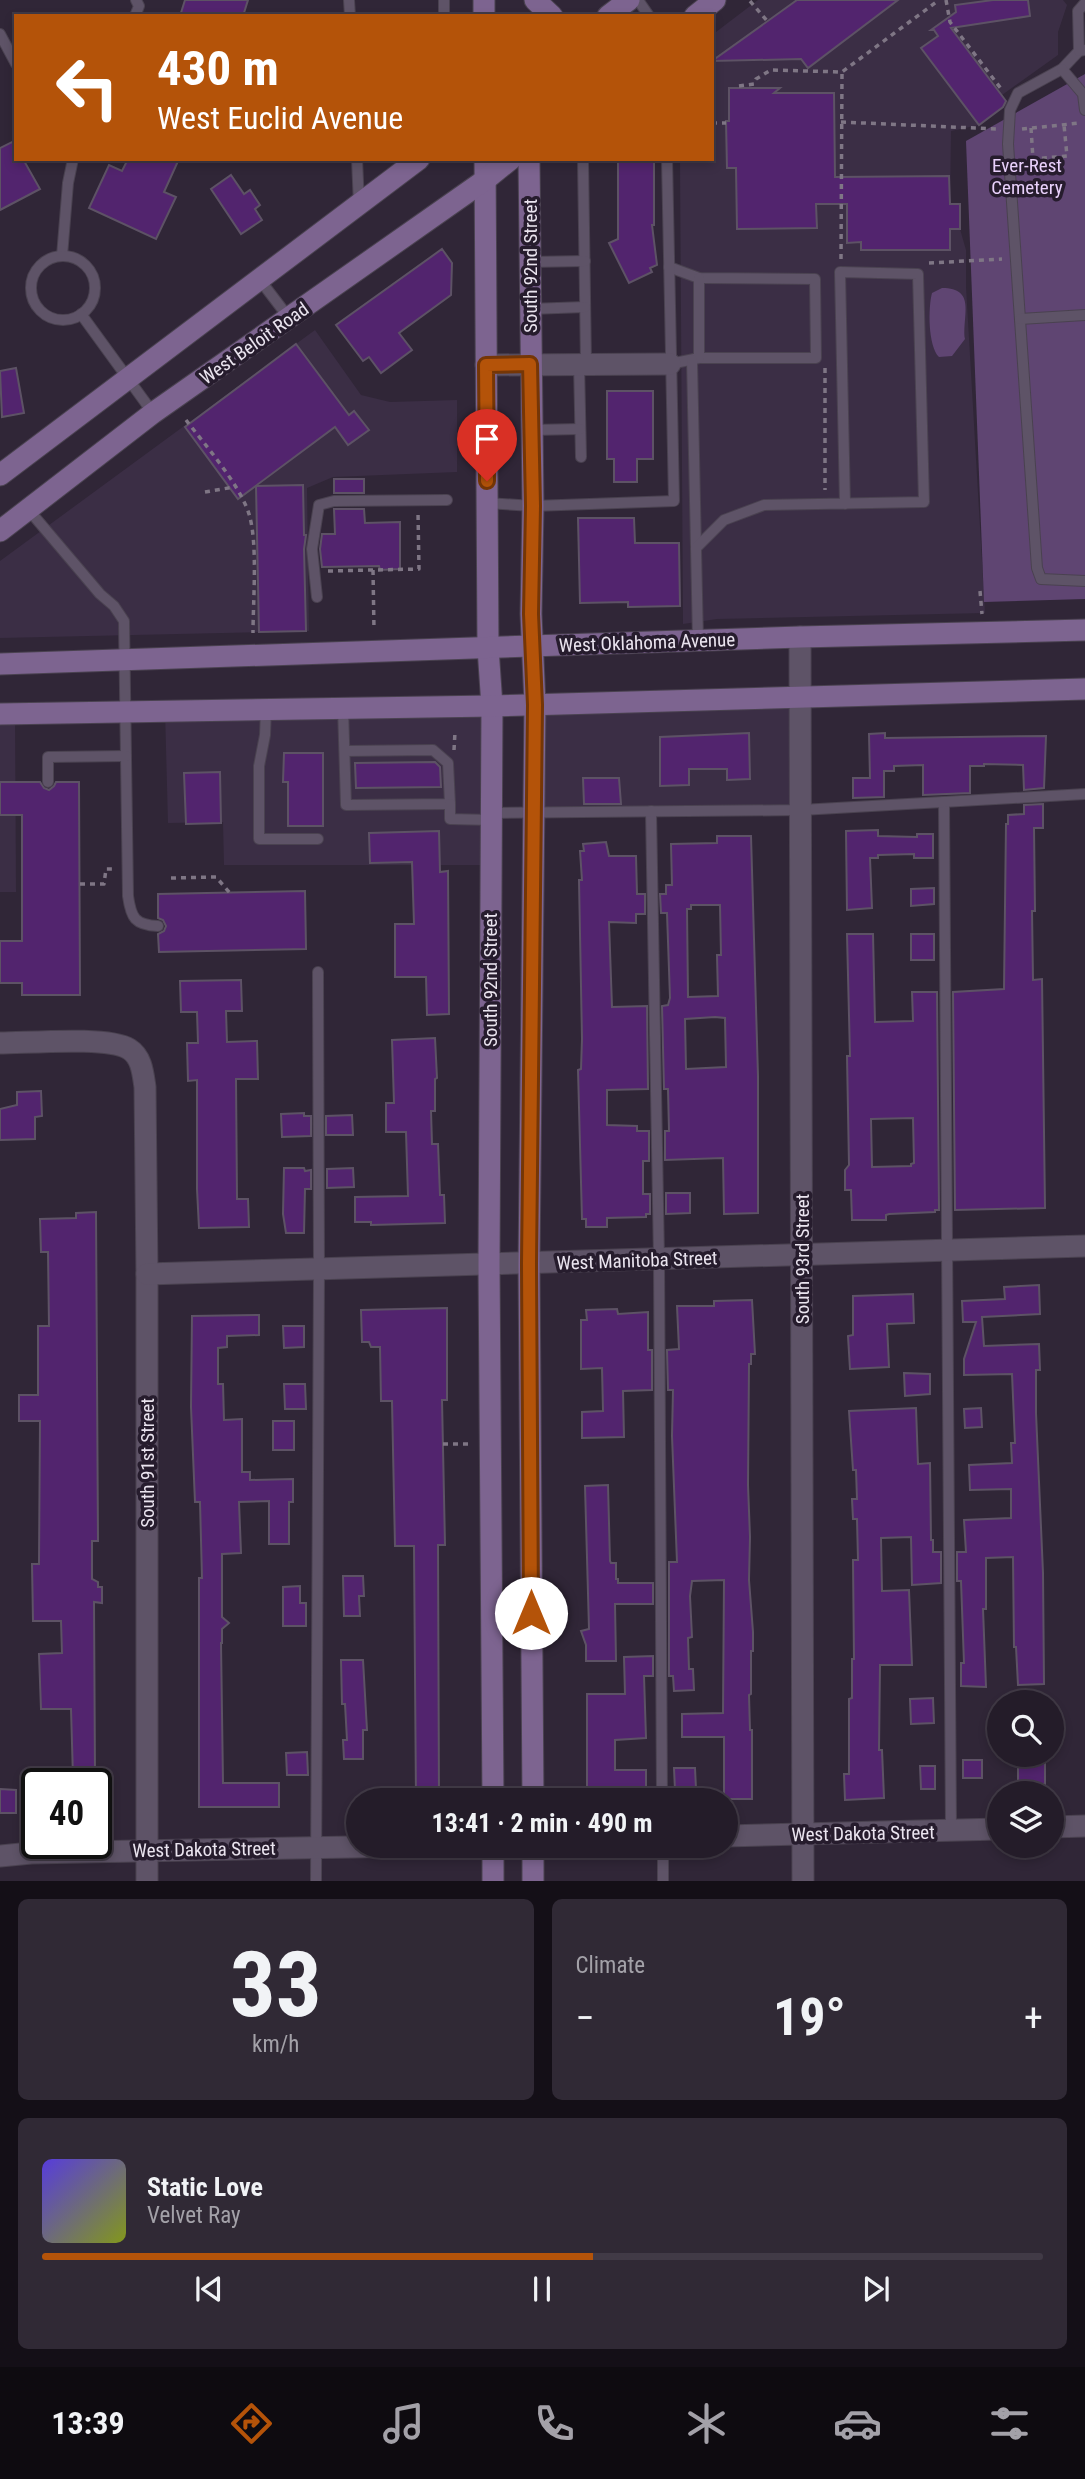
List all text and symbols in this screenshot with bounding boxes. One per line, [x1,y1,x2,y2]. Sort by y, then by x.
text: 430 m [157,40,279,97]
icon: left [42,42,133,133]
text: West Euclid Avenue [157,99,403,137]
park label: Ever-Rest Cemetery [991,154,1063,199]
street label: South 92nd Street [519,199,542,333]
street label: West Beloit Road [196,297,313,389]
pin [457,409,517,481]
icon: arrive [468,420,506,458]
street label: West Oklahoma Avenue [558,628,736,657]
street label: South 92nd Street [479,913,502,1047]
street label: South 93rd Street [791,1194,814,1324]
street label: West Manitoba Street [556,1246,718,1275]
street label: South 91st Street [136,1398,159,1528]
position arrow [494,1576,568,1650]
map controls [987,1690,1064,1858]
button: search [987,1690,1064,1767]
speed limit sign: 40 [21,1768,112,1859]
button: layers [987,1781,1064,1858]
text: 13:41 · 2 min · 490 m [432,1808,652,1838]
street label: West Dakota Street [791,1821,935,1846]
street label: West Dakota Street [132,1837,276,1862]
text: 33 [230,1932,322,2038]
text: Climate [576,1952,645,1979]
text: 19° [773,1987,846,2048]
text: − [576,1996,595,2040]
text: + [1024,1996,1043,2040]
text: km/h [252,2031,299,2058]
text: Static Love [147,2172,263,2202]
text: Velvet Ray [147,2202,241,2229]
icon: previous [190,2270,228,2308]
icon: pause [523,2270,561,2308]
icon: next [857,2270,895,2308]
icon: directions [227,2399,276,2448]
icon: music [379,2399,428,2448]
icon: phone [530,2399,579,2448]
icon: climate [682,2399,731,2448]
icon: car [833,2399,882,2448]
icon: filters [985,2399,1034,2448]
text: 13:39 [51,2404,125,2442]

